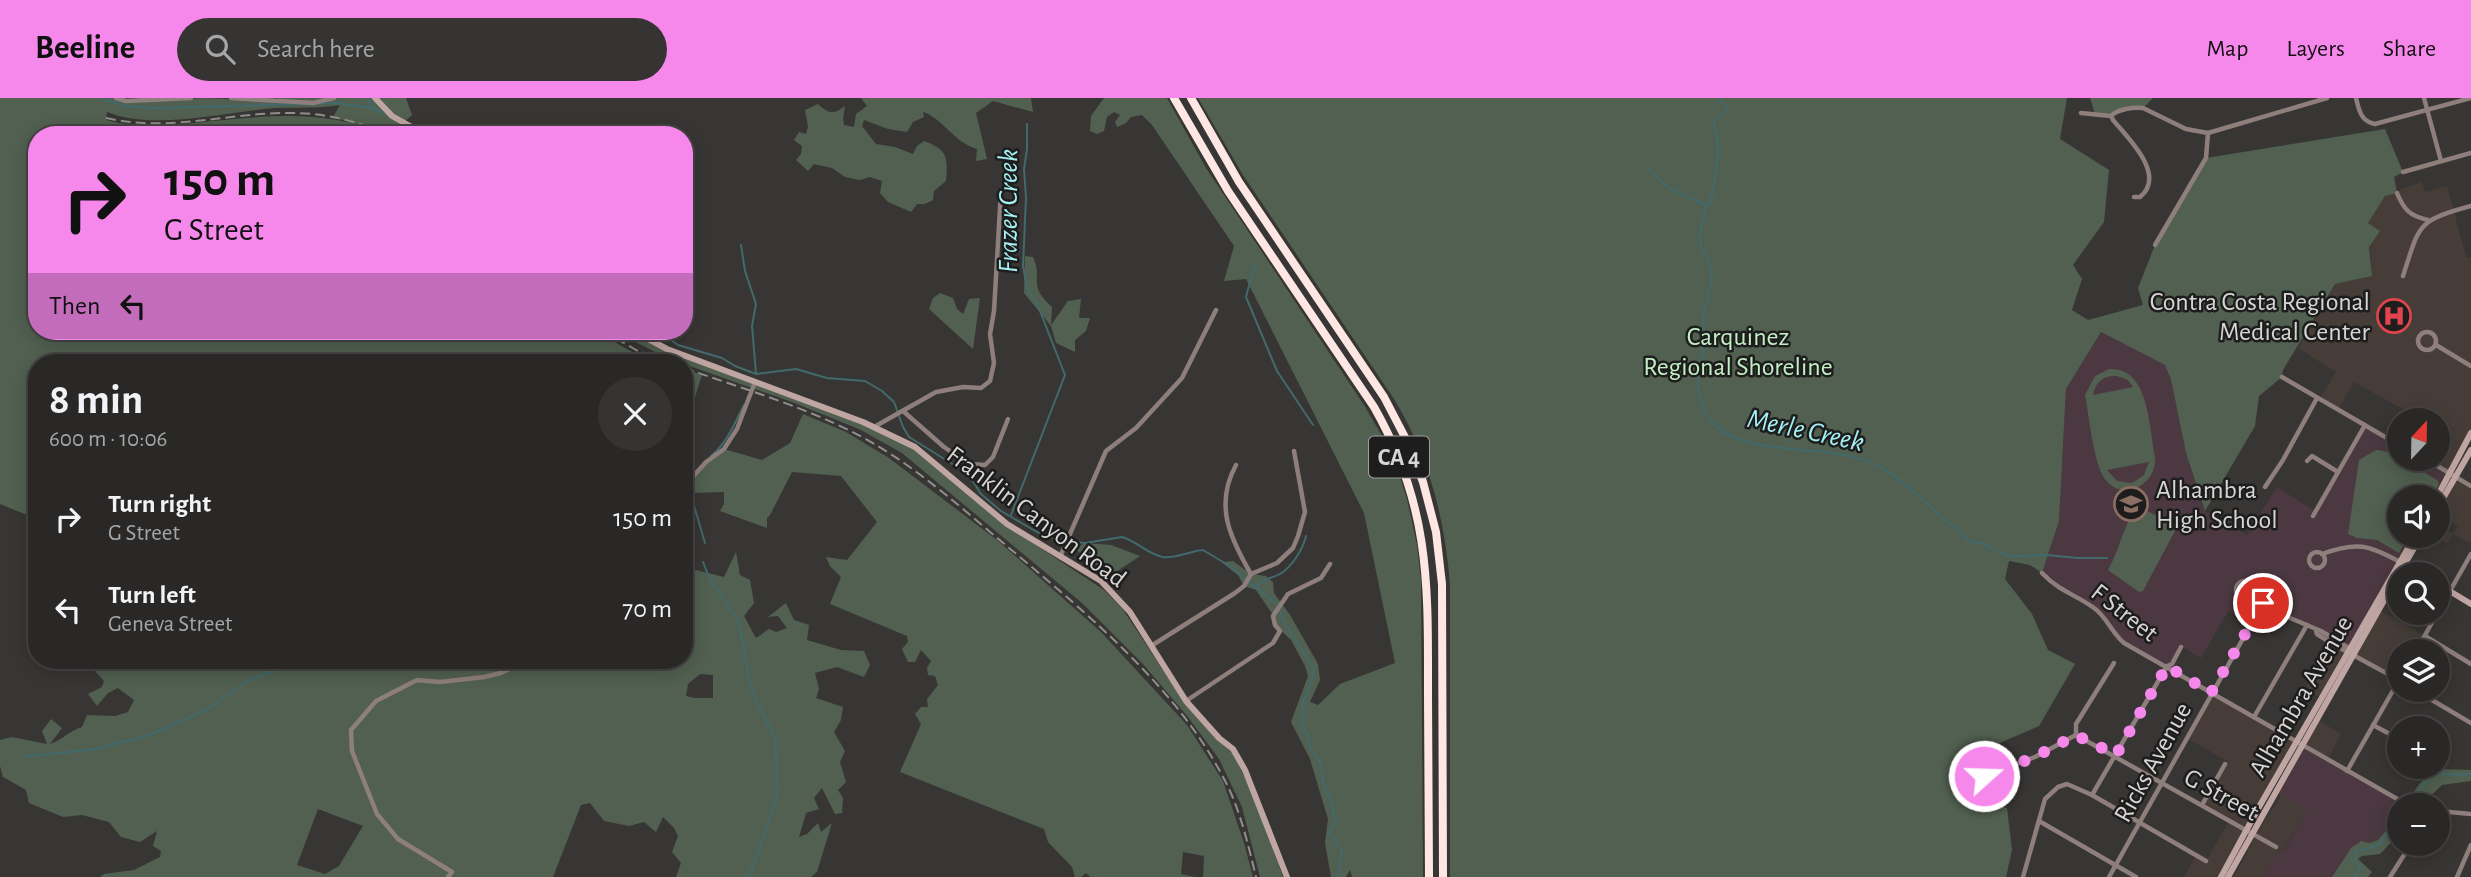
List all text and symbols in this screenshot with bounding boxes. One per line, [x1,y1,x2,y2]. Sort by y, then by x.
search box [177,18,667,81]
icon: search [201,30,239,68]
text: Beeline [35,32,135,65]
text: Search here [257,36,375,62]
text: Map [2206,37,2248,61]
text: Layers [2286,37,2345,61]
text: Share [2383,37,2436,61]
water label: Frazer Creek [995,149,1023,273]
icon: right [49,154,140,245]
text: 150 m [164,156,275,205]
text: G Street [164,214,264,246]
icon: left [114,287,152,325]
place label: Contra Costa Regional Medical Center [2150,289,2371,345]
text: Then [49,293,100,319]
hospital icon: Contra Costa Regional Medical Center [2375,297,2413,335]
park label: Carquinez Regional Shoreline [1643,324,1833,380]
button: close [598,377,672,451]
text: 8 min [49,379,143,421]
water label: Merle Creek [1745,405,1866,457]
north arrow [2387,408,2450,471]
map controls [2387,408,2450,856]
text: 600 m · 10:06 [49,428,167,451]
road number: CA 4 [1369,436,1429,478]
street label: Franklin Canyon Road [942,441,1131,592]
place label: Alhambra High School [2156,477,2278,533]
school or university icon: Alhambra High School [2112,485,2150,523]
button: sound [2387,485,2450,548]
text: Turn right [108,491,211,517]
icon: right [49,500,87,538]
text: 150 m [613,505,672,531]
text: G Street [108,522,180,545]
button: search [2387,562,2450,625]
pin [2233,573,2293,633]
street label: F Street [2086,579,2163,647]
text: Turn left [108,582,196,608]
icon: arrive [2244,584,2282,622]
icon: left [49,591,87,629]
text: 70 m [622,596,672,622]
street label: Alhambra Avenue [2244,612,2357,781]
text: Geneva Street [108,613,232,636]
button: layers [2387,639,2450,702]
street label: Ricks Avenue [2109,698,2196,827]
button: + [2387,716,2450,779]
position arrow [1947,739,2021,813]
street label: G Street [2180,764,2263,826]
button: − [2387,793,2450,856]

